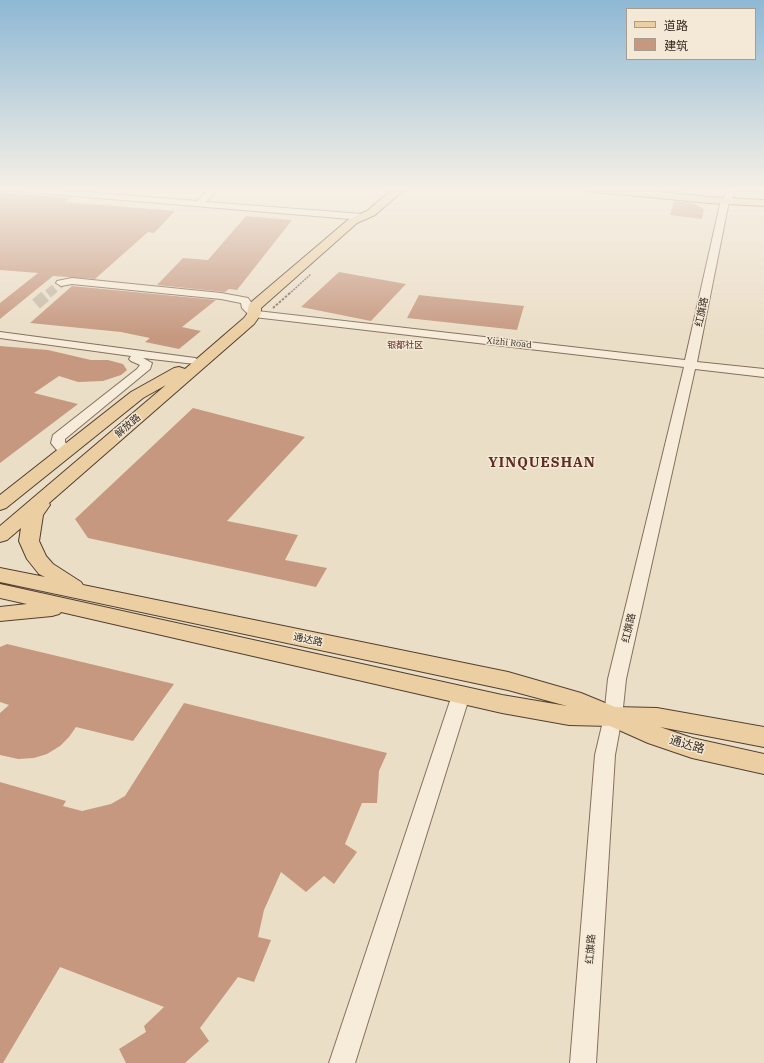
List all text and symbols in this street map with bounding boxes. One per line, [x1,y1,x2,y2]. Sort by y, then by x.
legend [626,8,756,60]
text: 道路 [664,18,688,33]
text: 建筑 [664,38,688,53]
street label: 红旗路 [693,296,711,328]
street label: Xizhi Road [486,335,532,351]
district label: 银都社区 [387,340,423,350]
street label: 解放路 [113,412,143,440]
district label: YINQUESHAN [488,455,596,471]
street label: 红旗路 [620,612,638,644]
street label: 通达路 [292,631,324,649]
street label: 通达路 [668,733,706,757]
street label: 红旗路 [584,934,598,964]

